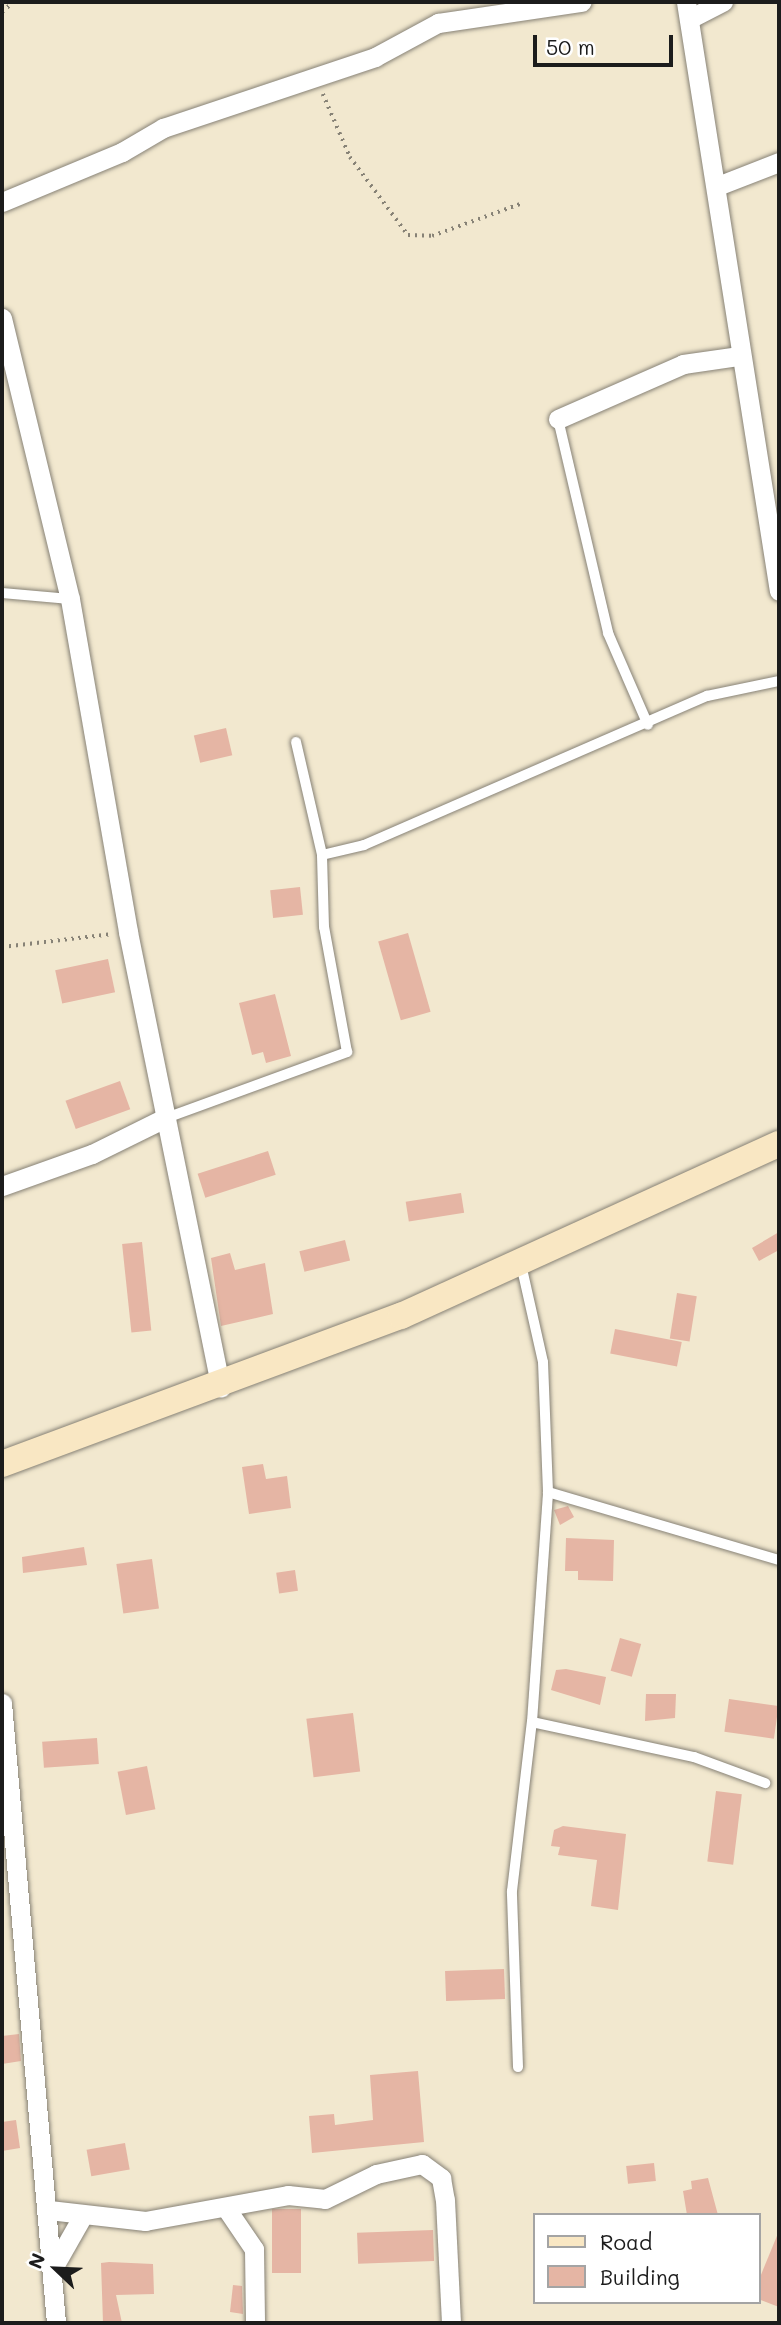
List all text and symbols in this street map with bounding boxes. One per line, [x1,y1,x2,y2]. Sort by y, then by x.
scale bar [536,21,676,65]
text: 50 m [546,33,595,60]
legend [532,2213,760,2304]
text: Road [600,2228,652,2255]
north arrow [21,2234,91,2304]
text: N [22,2249,51,2272]
text: Building [600,2263,680,2290]

